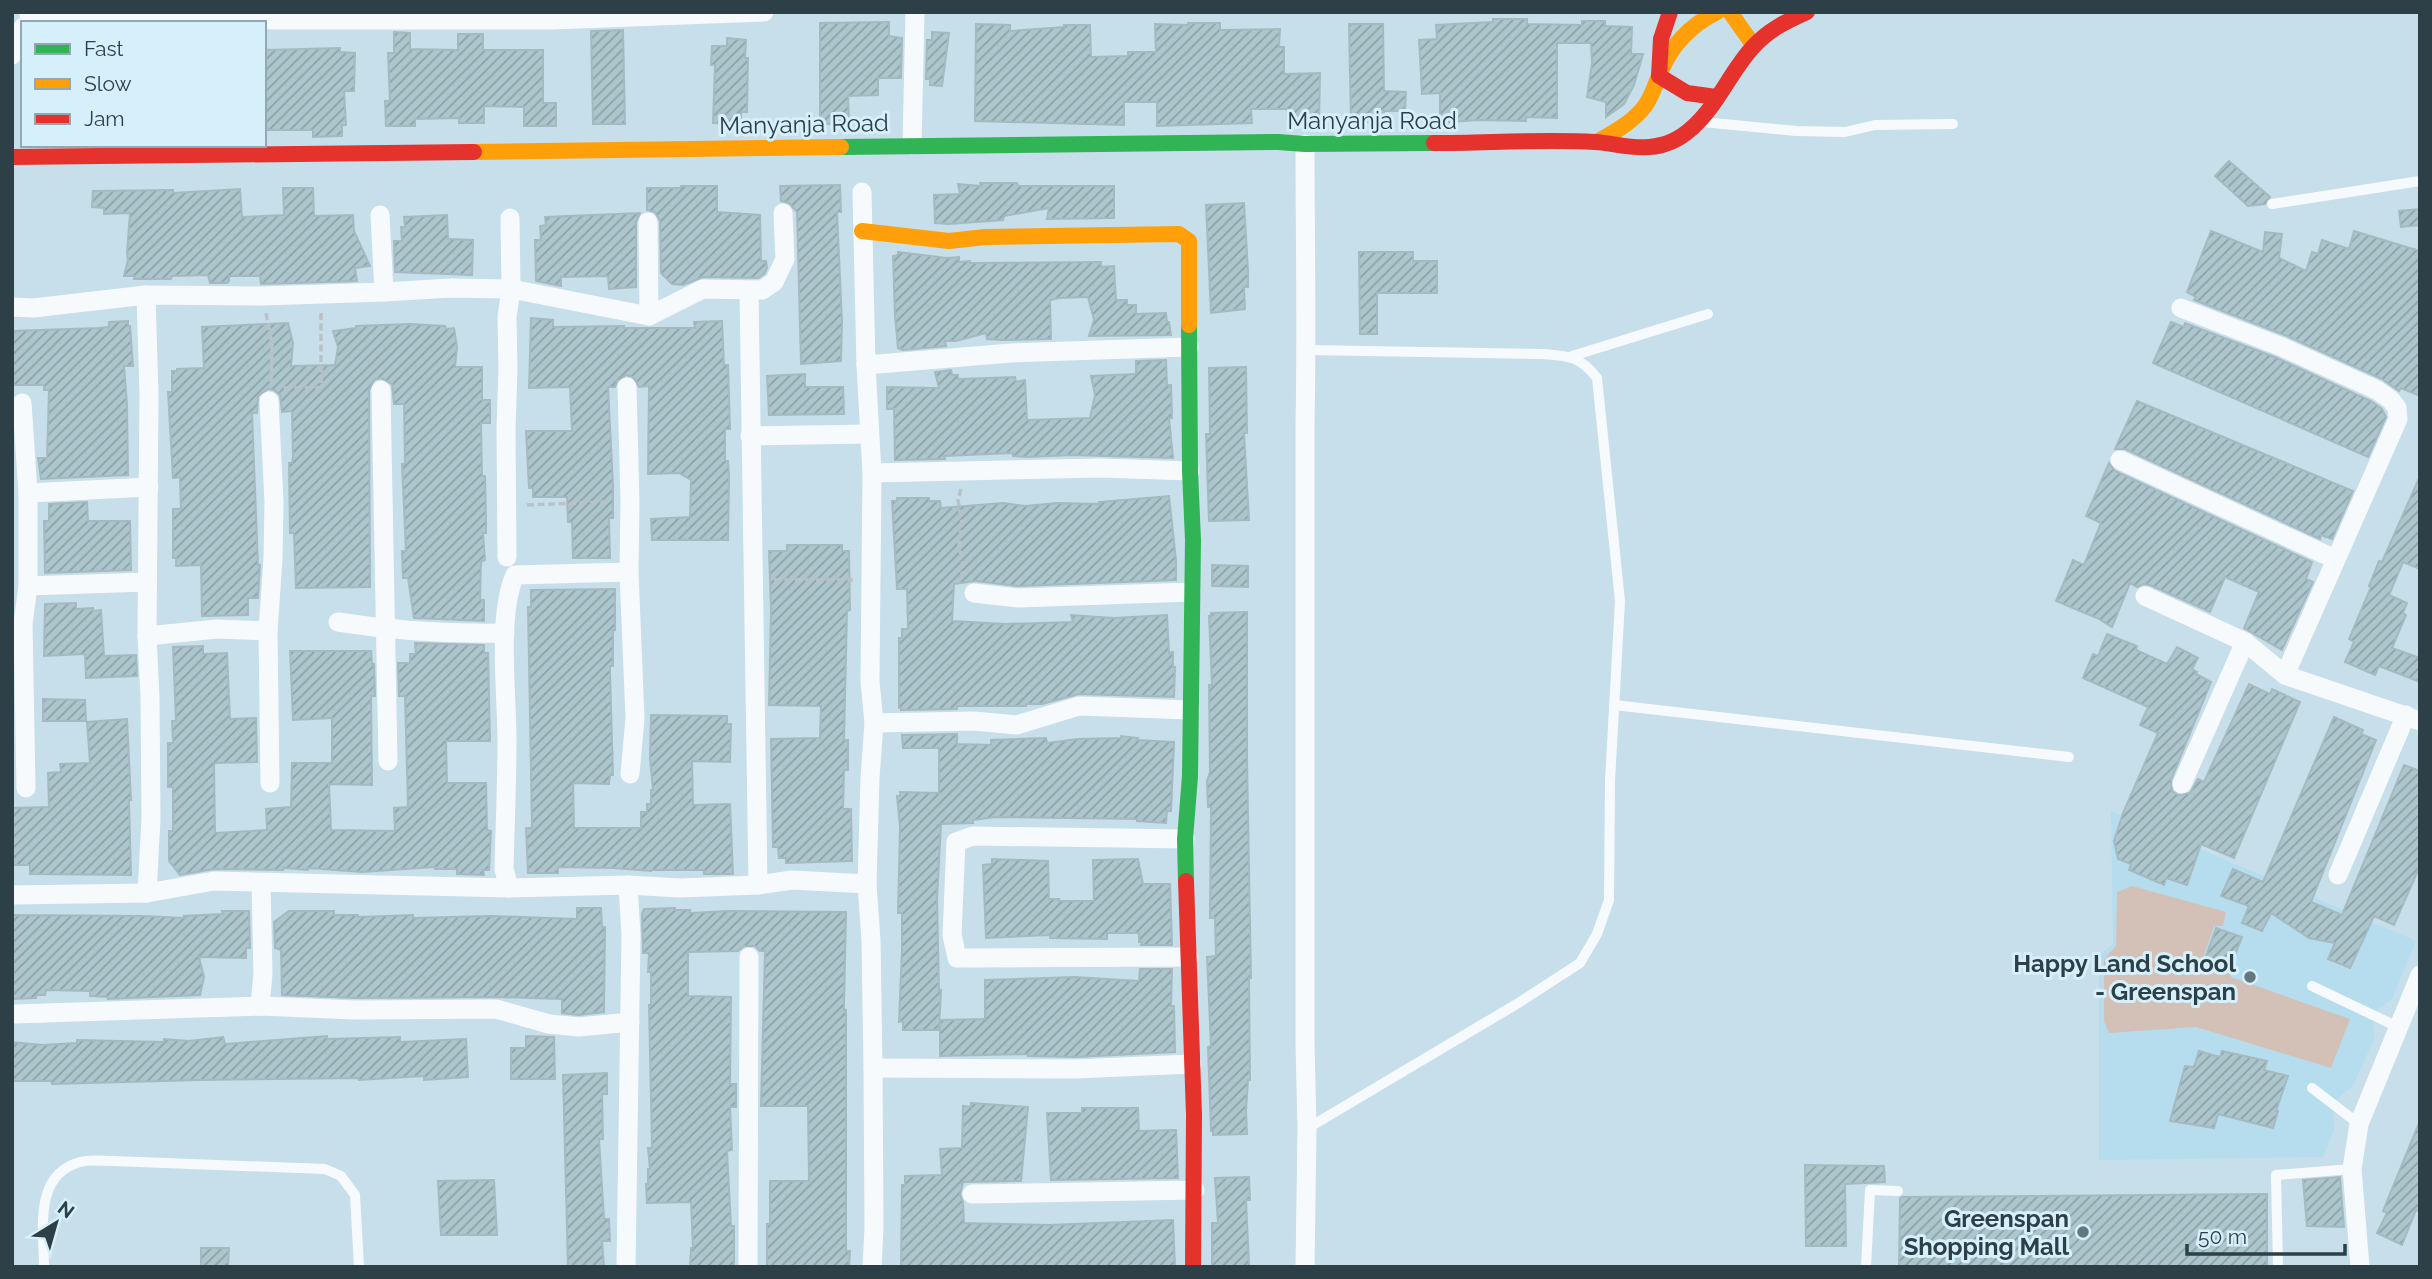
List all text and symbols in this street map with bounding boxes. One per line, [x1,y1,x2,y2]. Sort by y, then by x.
legend [21,21,266,147]
text: Fast [84,36,124,61]
text: Slow [84,71,132,96]
text: Jam [84,106,125,131]
street label: Manyanja Road [1287,106,1457,135]
street label: Manyanja Road [719,108,889,140]
place label: Happy Land School - Greenspan [2013,949,2236,1006]
marker: Happy Land School - Greenspan [2242,969,2258,985]
north arrow [21,1188,91,1258]
text: N [54,1196,79,1223]
place label: Greenspan Shopping Mall [1904,1204,2069,1261]
scale bar [2187,1212,2344,1256]
marker: Greenspan Shopping Mall [2075,1224,2091,1240]
text: 50 m [2198,1224,2247,1249]

